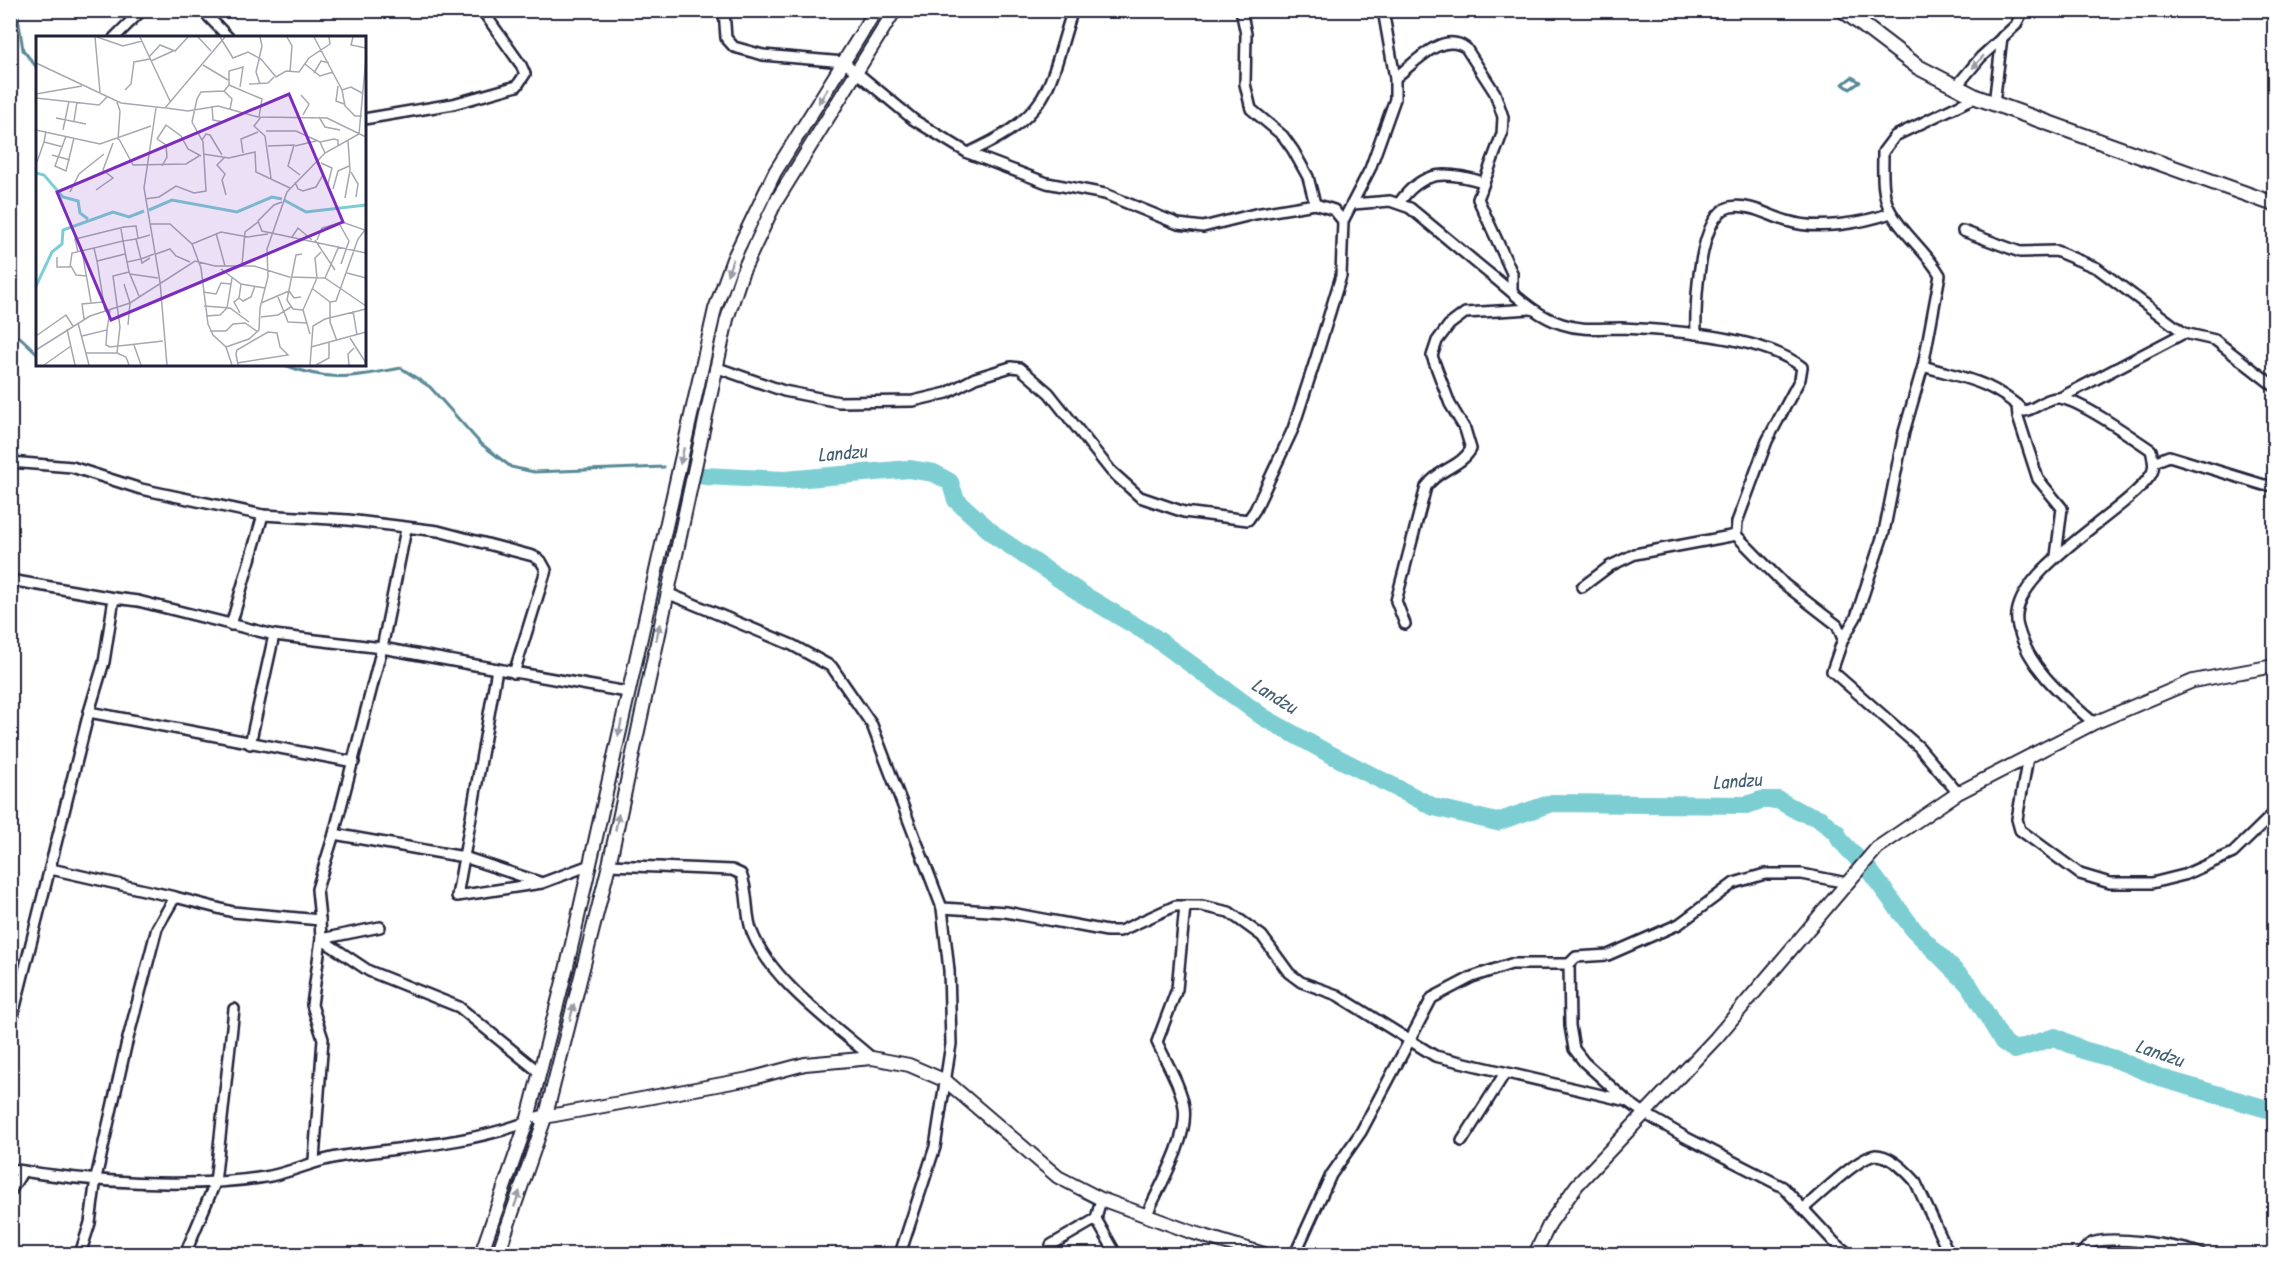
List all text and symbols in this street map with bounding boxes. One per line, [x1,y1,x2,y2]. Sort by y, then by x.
inset map [36,36,366,366]
one-way arrow [1971,54,1984,69]
one-way arrow [817,88,828,104]
one-way arrow [725,258,735,276]
water label: Landzu [817,436,869,468]
one-way arrow [676,446,686,465]
one-way arrow [654,622,663,641]
water label: Landzu [1247,671,1304,720]
one-way arrow [615,718,624,737]
water label: Landzu [1712,765,1764,795]
one-way arrow [613,813,622,832]
one-way arrow [567,1003,577,1021]
water label: Landzu [2133,1031,2189,1073]
one-way arrow [513,1190,523,1208]

